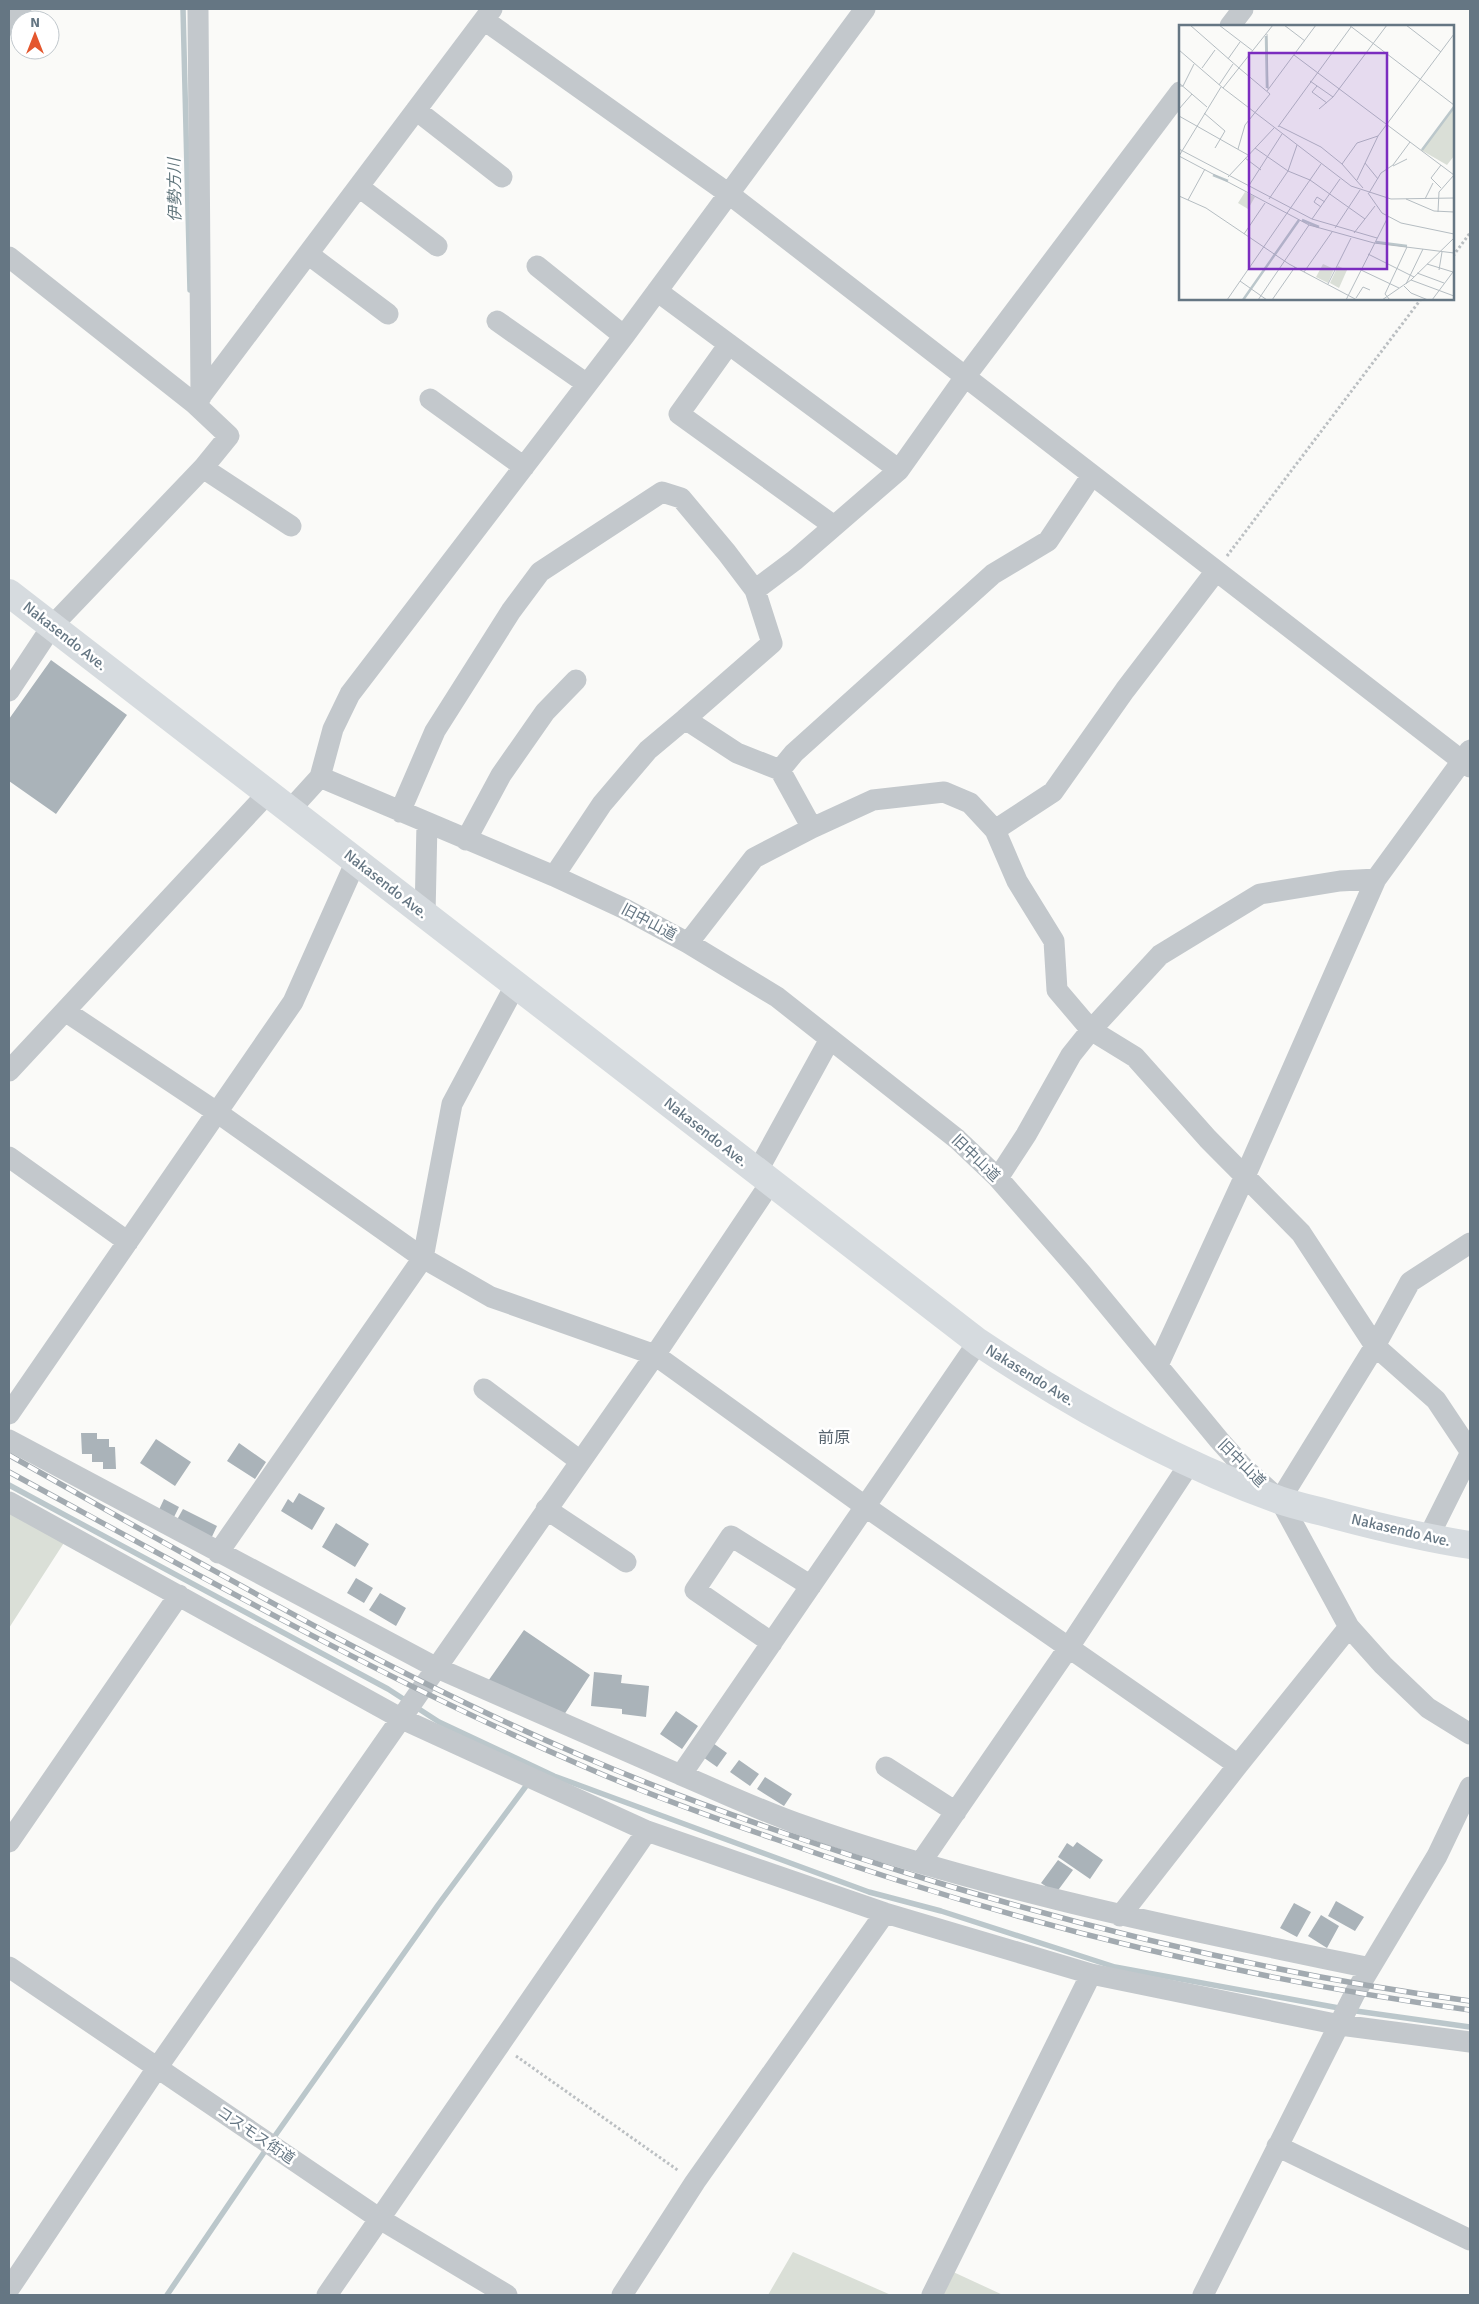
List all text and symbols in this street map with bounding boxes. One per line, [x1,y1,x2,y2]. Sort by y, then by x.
north arrow [10,10,60,60]
text: N [30,14,40,31]
inset map [1179,25,1454,300]
water label: 伊勢方川 [164,156,186,222]
street label: Nakasendo Ave. [20,598,110,674]
street label: Nakasendo Ave. [341,846,431,922]
street label: 旧中山道 [618,900,680,944]
street label: Nakasendo Ave. [661,1094,751,1170]
street label: 旧中山道 [948,1131,1004,1185]
street label: Nakasendo Ave. [982,1341,1078,1409]
district label: 前原 [818,1428,850,1448]
street label: 旧中山道 [1214,1435,1270,1491]
street label: Nakasendo Ave. [1350,1510,1452,1550]
street label: コスモス街道 [214,2102,298,2168]

